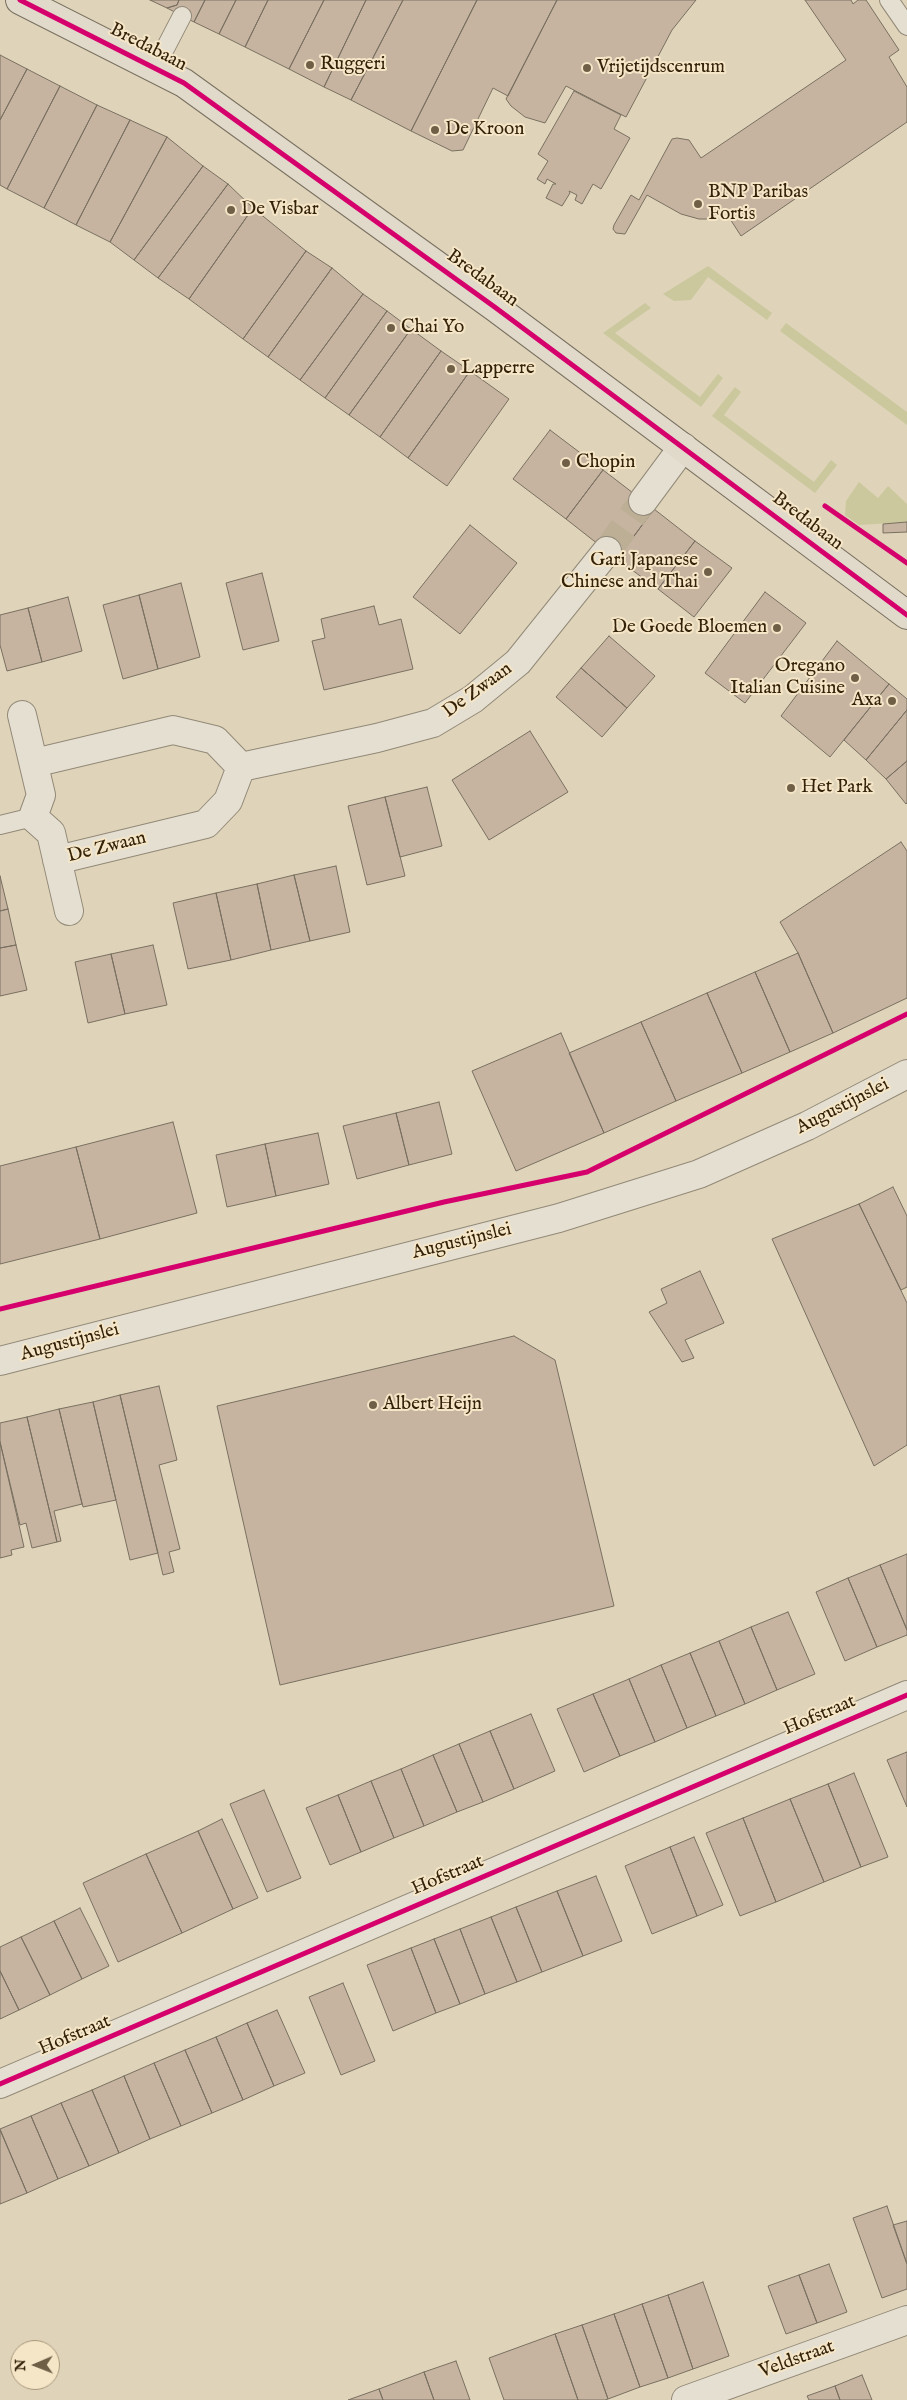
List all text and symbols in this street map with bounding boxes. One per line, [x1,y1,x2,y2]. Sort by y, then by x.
street label: Bredabaan [106,19,190,77]
place label: Ruggeri [320,54,386,76]
place label: Vrijetijdscenrum [597,57,725,79]
marker: Ruggeri [304,59,316,71]
marker: Vrijetijdscenrum [581,62,593,74]
place label: De Kroon [445,119,524,141]
marker: De Kroon [429,124,441,136]
place label: BNP Paribas Fortis [708,182,808,226]
marker: BNP Paribas Fortis [692,198,704,210]
place label: De Visbar [241,199,319,221]
marker: De Visbar [225,204,237,216]
street label: Bredabaan [442,245,522,313]
place label: Chai Yo [401,317,464,339]
marker: Chai Yo [385,322,397,334]
place label: Lapperre [461,358,535,380]
marker: Lapperre [445,363,457,375]
place label: Chopin [576,452,635,474]
marker: Chopin [560,457,572,469]
street label: Bredabaan [767,488,847,556]
place label: Gari Japanese Chinese and Thai [561,550,698,594]
marker: Gari Japanese Chinese and Thai [702,566,714,578]
place label: De Goede Bloemen [612,617,767,639]
marker: De Goede Bloemen [771,622,783,634]
place label: Oregano Italian Cuisine [730,656,845,700]
street label: De Zwaan [439,658,517,724]
marker: Oregano Italian Cuisine [849,672,861,684]
place label: Axa [852,690,882,712]
marker: Axa [886,695,898,707]
place label: Het Park [801,777,873,799]
marker: Het Park [785,782,797,794]
street label: De Zwaan [65,827,149,869]
street label: Augustijnslei [793,1074,893,1140]
street label: Augustijnslei [410,1219,514,1265]
street label: Augustijnslei [18,1319,122,1367]
place label: Albert Heijn [383,1394,482,1416]
marker: Albert Heijn [367,1399,379,1411]
street label: Hofstraat [780,1691,860,1741]
street label: Hofstraat [408,1851,488,1901]
street label: Hofstraat [35,2011,115,2061]
street label: Veldstraat [756,2336,838,2384]
north arrow [10,2340,60,2390]
text: N [12,2359,30,2371]

